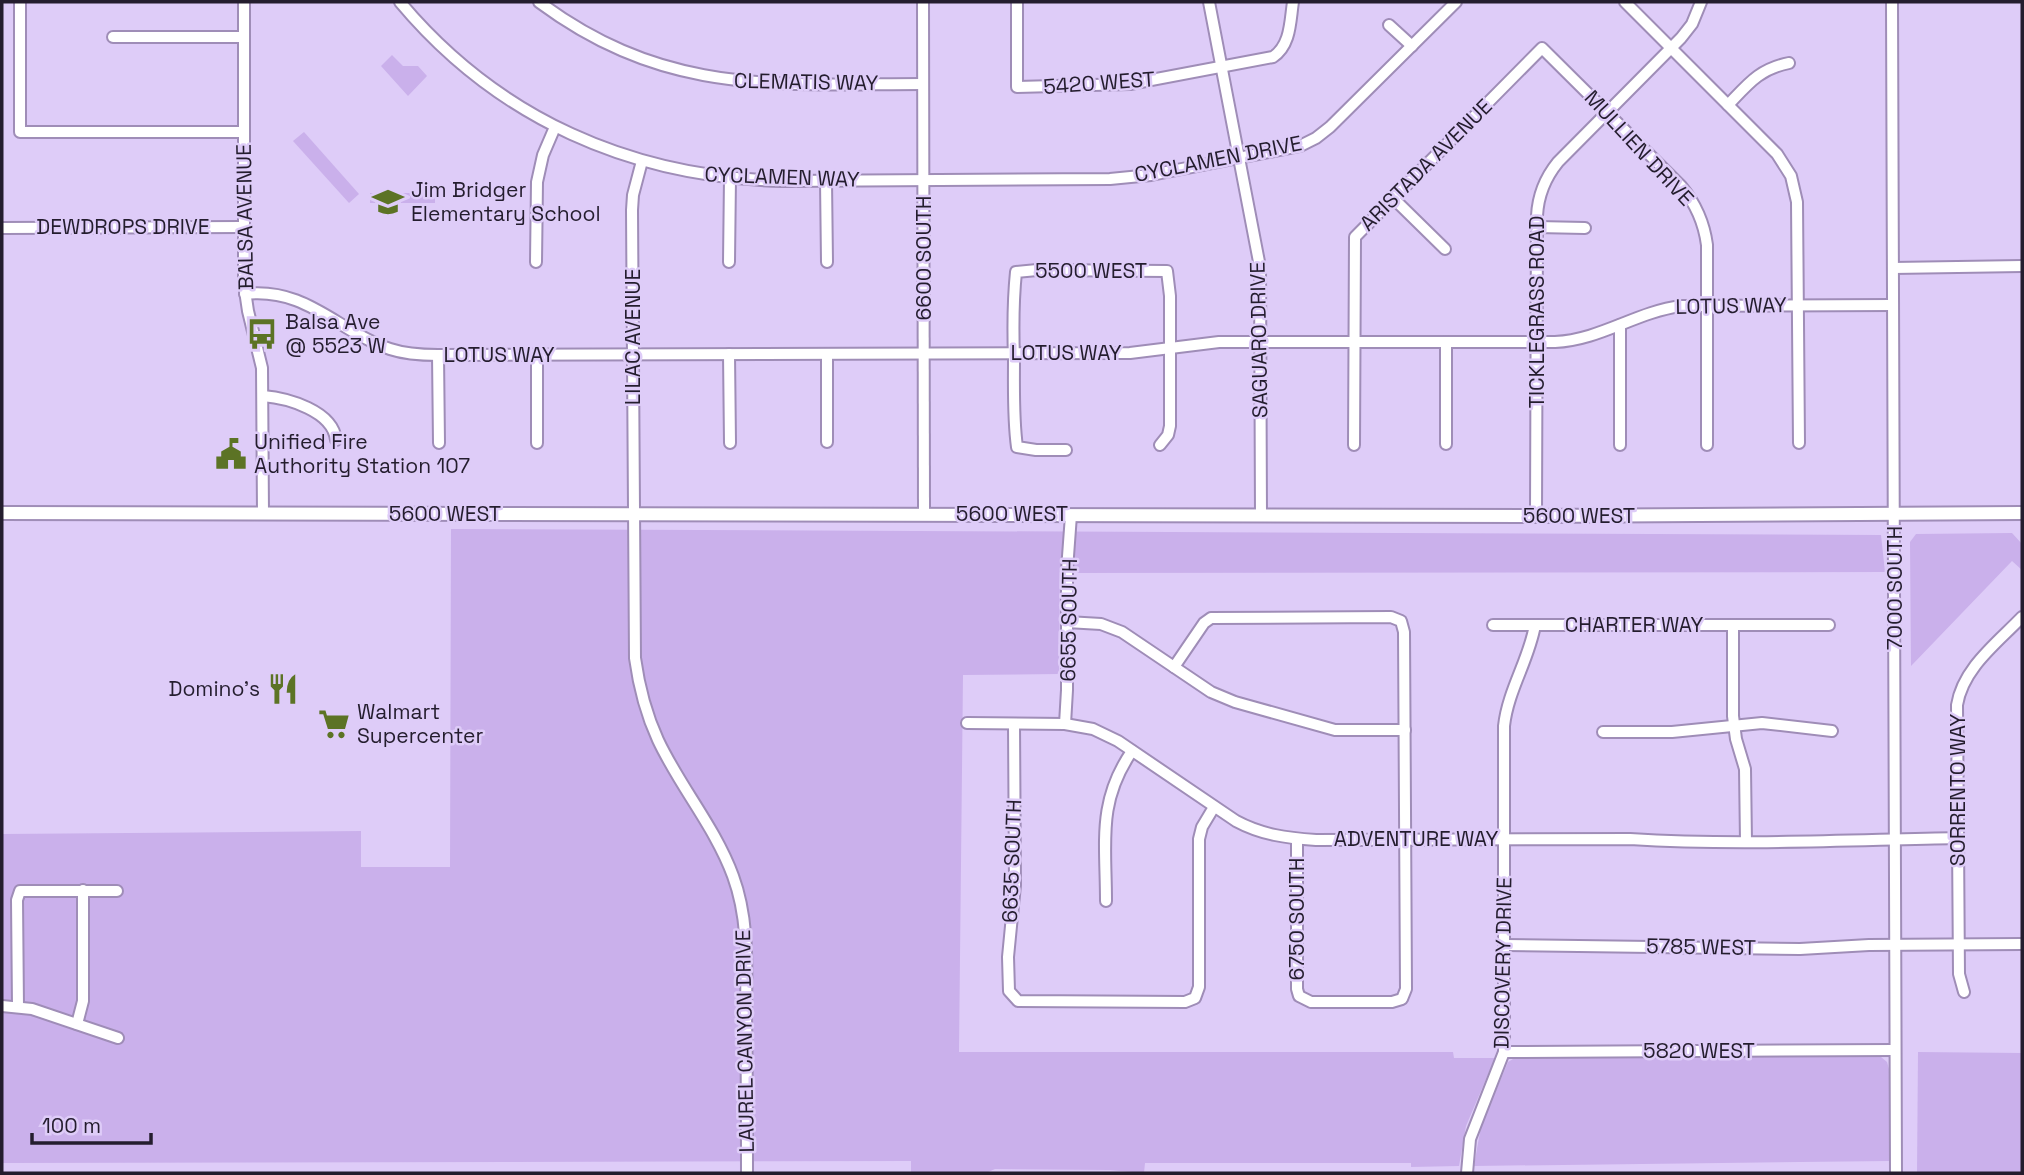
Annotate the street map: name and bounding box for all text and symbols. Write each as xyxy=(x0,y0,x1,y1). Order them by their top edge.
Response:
street label: 5420 WEST xyxy=(1042,65,1156,100)
street label: CLEMATIS WAY xyxy=(734,67,879,96)
street label: MULLIEN DRIVE xyxy=(1579,84,1700,211)
street label: ARISTADA AVENUE xyxy=(1354,93,1498,237)
street label: CYCLAMEN DRIVE xyxy=(1132,129,1304,188)
street label: BALSA AVENUE xyxy=(230,144,259,290)
street label: CYCLAMEN WAY xyxy=(704,160,860,193)
place label: Jim Bridger Elementary School xyxy=(411,176,601,227)
school or university icon: Jim Bridger Elementary School xyxy=(371,185,405,219)
street label: 6600 SOUTH xyxy=(910,195,937,321)
street label: DEWDROPS DRIVE xyxy=(36,213,210,240)
street label: TICKLEGRASS ROAD xyxy=(1523,216,1550,408)
street label: 5500 WEST xyxy=(1035,257,1147,284)
street label: SAGUARO DRIVE xyxy=(1244,262,1273,418)
street label: LILAC AVENUE xyxy=(619,269,646,405)
street label: LOTUS WAY xyxy=(1675,291,1787,320)
place label: Balsa Ave @ 5523 W xyxy=(285,308,386,359)
bus stop icon: Balsa Ave @ 5523 W xyxy=(245,317,279,351)
street label: LOTUS WAY xyxy=(1010,339,1122,366)
street label: LOTUS WAY xyxy=(443,341,555,368)
place label: Unified Fire Authority Station 107 xyxy=(254,428,470,479)
public building icon: Unified Fire Authority Station 107 xyxy=(214,437,248,471)
street label: 5600 WEST xyxy=(389,500,501,527)
street label: 5600 WEST xyxy=(956,500,1068,527)
street label: 5600 WEST xyxy=(1523,502,1635,529)
street label: 7000 SOUTH xyxy=(1881,526,1908,650)
street label: 6655 SOUTH xyxy=(1054,558,1083,682)
street label: CHARTER WAY xyxy=(1565,611,1703,638)
restaurant icon: Domino's xyxy=(266,672,300,706)
place label: Domino's xyxy=(168,675,260,702)
place label: Walmart Supercenter xyxy=(357,698,484,749)
supermarket icon: Walmart Supercenter xyxy=(317,707,351,741)
street label: SORRENTO WAY xyxy=(1944,714,1971,866)
street label: 6635 SOUTH xyxy=(996,799,1027,923)
street label: ADVENTURE WAY xyxy=(1334,825,1498,852)
street label: 6750 SOUTH xyxy=(1283,858,1310,980)
street label: DISCOVERY DRIVE xyxy=(1488,877,1517,1049)
street label: LAUREL CANYON DRIVE xyxy=(729,929,760,1153)
street label: 5785 WEST xyxy=(1646,932,1756,961)
street label: 5820 WEST xyxy=(1643,1037,1755,1064)
scale bar xyxy=(32,1102,150,1146)
text: 100 m xyxy=(42,1112,101,1139)

